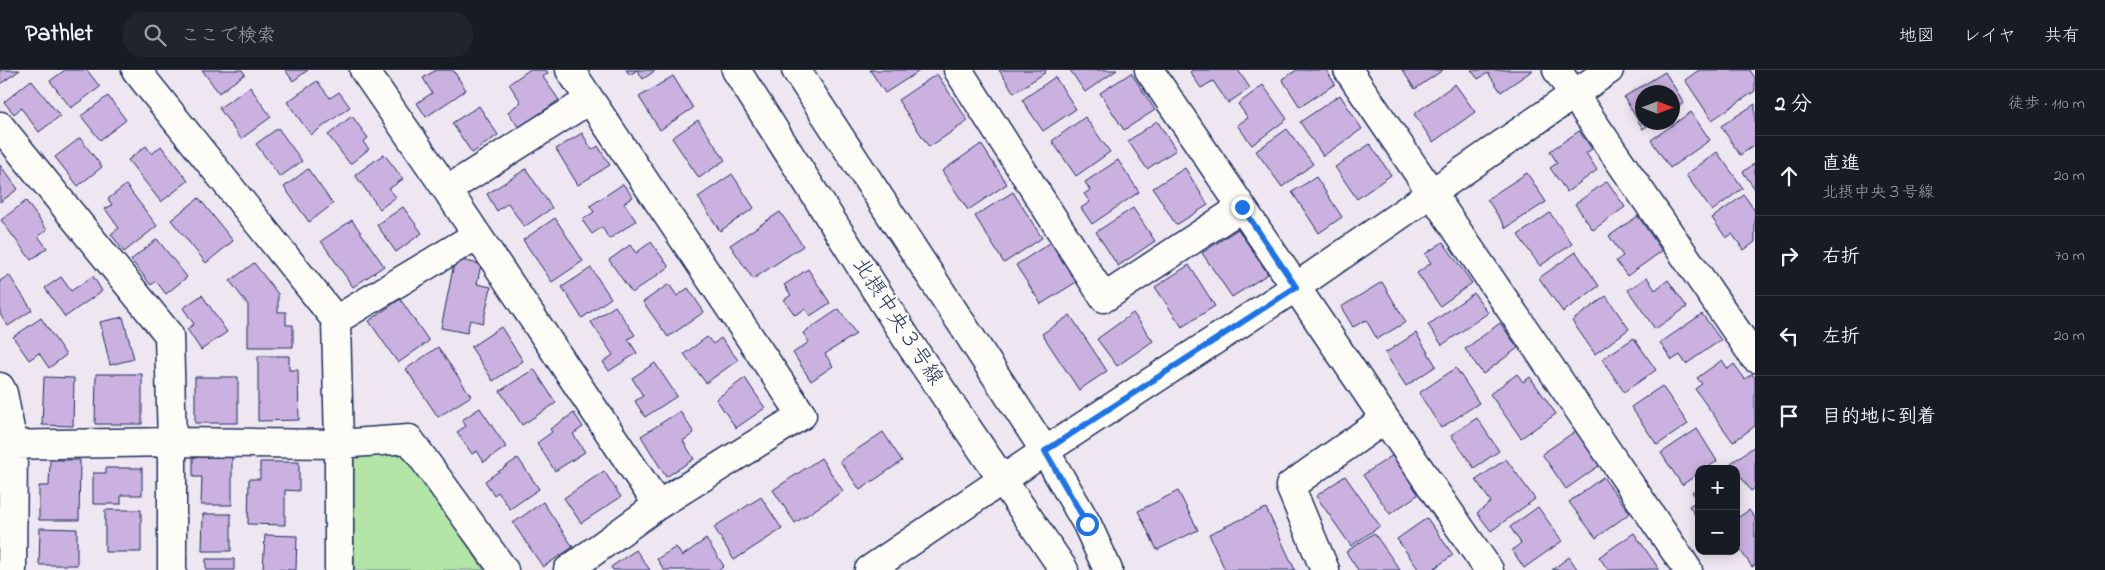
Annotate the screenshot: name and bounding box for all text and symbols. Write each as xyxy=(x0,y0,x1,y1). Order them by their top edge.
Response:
search box xyxy=(123,12,473,57)
text: Pathlet xyxy=(25,17,93,52)
icon: search xyxy=(141,21,169,49)
text: ここで検索 xyxy=(181,23,276,50)
text: 地図 xyxy=(1899,24,1935,50)
text: レイヤ xyxy=(1963,24,2016,50)
text: 共有 xyxy=(2044,24,2080,50)
north arrow xyxy=(1635,85,1680,130)
text: 2 分 xyxy=(1775,90,1812,120)
text: 徒歩 · 110 m xyxy=(2008,92,2085,116)
text: 直進 xyxy=(1822,151,1860,178)
icon: ahead xyxy=(1775,162,1803,190)
text: 20 m xyxy=(2054,164,2085,188)
text: 北摂中央３号線 xyxy=(1822,181,1934,205)
route end xyxy=(1231,196,1254,219)
icon: right xyxy=(1775,242,1803,270)
text: 右折 xyxy=(1822,244,1860,271)
text: 70 m xyxy=(2055,244,2085,268)
street label: 北摂中央３号線 xyxy=(844,252,950,392)
icon: left xyxy=(1775,322,1803,350)
text: 左折 xyxy=(1822,324,1860,351)
text: 20 m xyxy=(2054,324,2085,348)
icon: arrive xyxy=(1775,402,1803,430)
text: 目的地に到着 xyxy=(1822,404,1936,431)
map controls xyxy=(1695,465,1740,555)
button: + xyxy=(1695,465,1740,510)
button: − xyxy=(1695,510,1740,555)
route start xyxy=(1076,513,1099,536)

